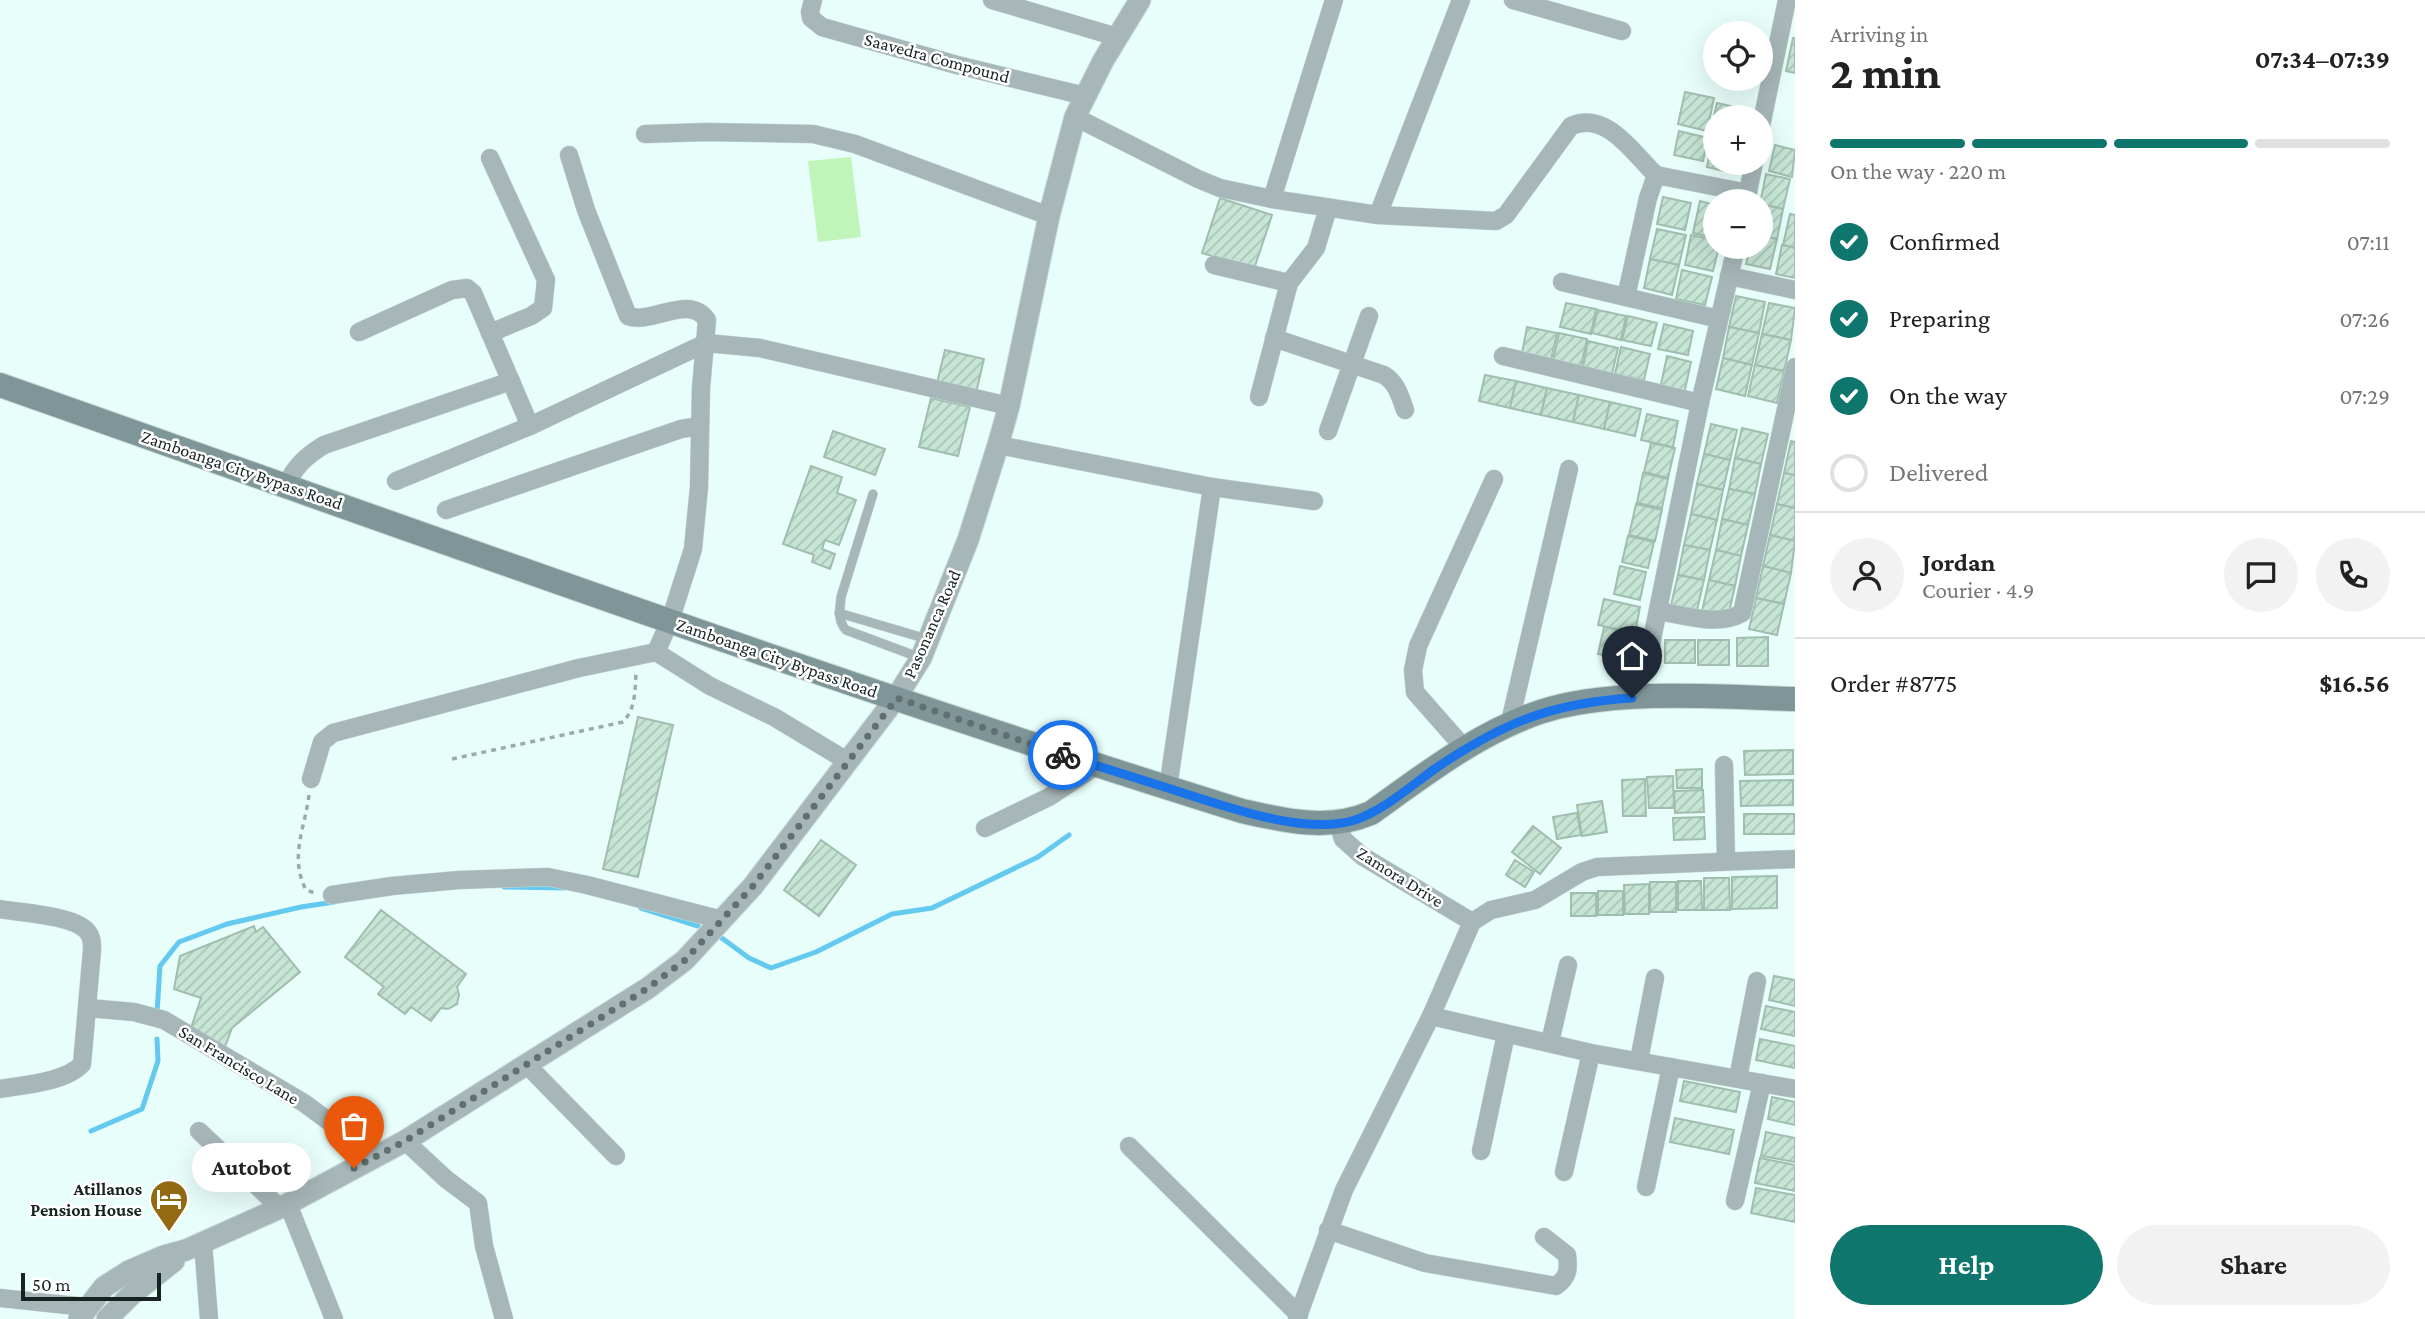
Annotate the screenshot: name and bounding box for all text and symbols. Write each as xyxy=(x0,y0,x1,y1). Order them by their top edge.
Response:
map controls xyxy=(1703,21,1773,259)
button: locate xyxy=(1703,21,1773,91)
text: Arriving in xyxy=(1830,21,1928,47)
street label: Saavedra Compound xyxy=(862,29,1012,87)
text: 07:34–07:39 xyxy=(2255,45,2390,74)
text: 2 min xyxy=(1830,47,1941,98)
button: + xyxy=(1703,105,1773,175)
text: On the way · 220 m xyxy=(1830,158,2006,184)
button: − xyxy=(1703,189,1773,259)
icon: check xyxy=(1830,223,1868,261)
text: Confirmed xyxy=(1889,227,2000,256)
text: 07:11 xyxy=(2347,229,2390,255)
icon: check xyxy=(1830,300,1868,338)
text: Preparing xyxy=(1889,304,1990,333)
text: 07:26 xyxy=(2339,306,2390,332)
icon: check xyxy=(1830,377,1868,415)
text: On the way xyxy=(1889,381,2007,410)
text: 07:29 xyxy=(2339,383,2390,409)
street label: Zamboanga City Bypass Road xyxy=(139,426,346,514)
text: Delivered xyxy=(1889,458,1988,487)
button: person xyxy=(1830,538,1904,612)
button: chat xyxy=(2224,538,2298,612)
button: phone xyxy=(2316,538,2390,612)
text: Jordan xyxy=(1922,548,1996,577)
street label: Pasonanca Road xyxy=(899,566,965,681)
text: Courier · 4.9 xyxy=(1922,577,2034,603)
street label: Zamboanga City Bypass Road xyxy=(674,614,881,702)
pin xyxy=(1602,626,1662,698)
icon: home xyxy=(1613,637,1651,675)
text: Order #8775 xyxy=(1830,669,1958,698)
text: $16.56 xyxy=(2319,669,2390,698)
courier xyxy=(1028,720,1098,790)
icon: bike xyxy=(1044,736,1082,774)
street label: Zamora Drive xyxy=(1353,843,1447,911)
street label: San Francisco Lane xyxy=(175,1021,303,1109)
pin xyxy=(324,1096,384,1168)
icon: bag xyxy=(335,1107,373,1145)
callout: Autobot xyxy=(193,1144,312,1192)
text: Autobot xyxy=(212,1154,291,1180)
hotel icon: Atillanos Pension House xyxy=(148,1178,190,1233)
place label: Atillanos Pension House xyxy=(30,1179,142,1220)
button: Help xyxy=(1830,1225,2103,1305)
button: Share xyxy=(2117,1225,2390,1305)
scale bar xyxy=(21,1270,161,1302)
text: 50 m xyxy=(32,1274,71,1295)

